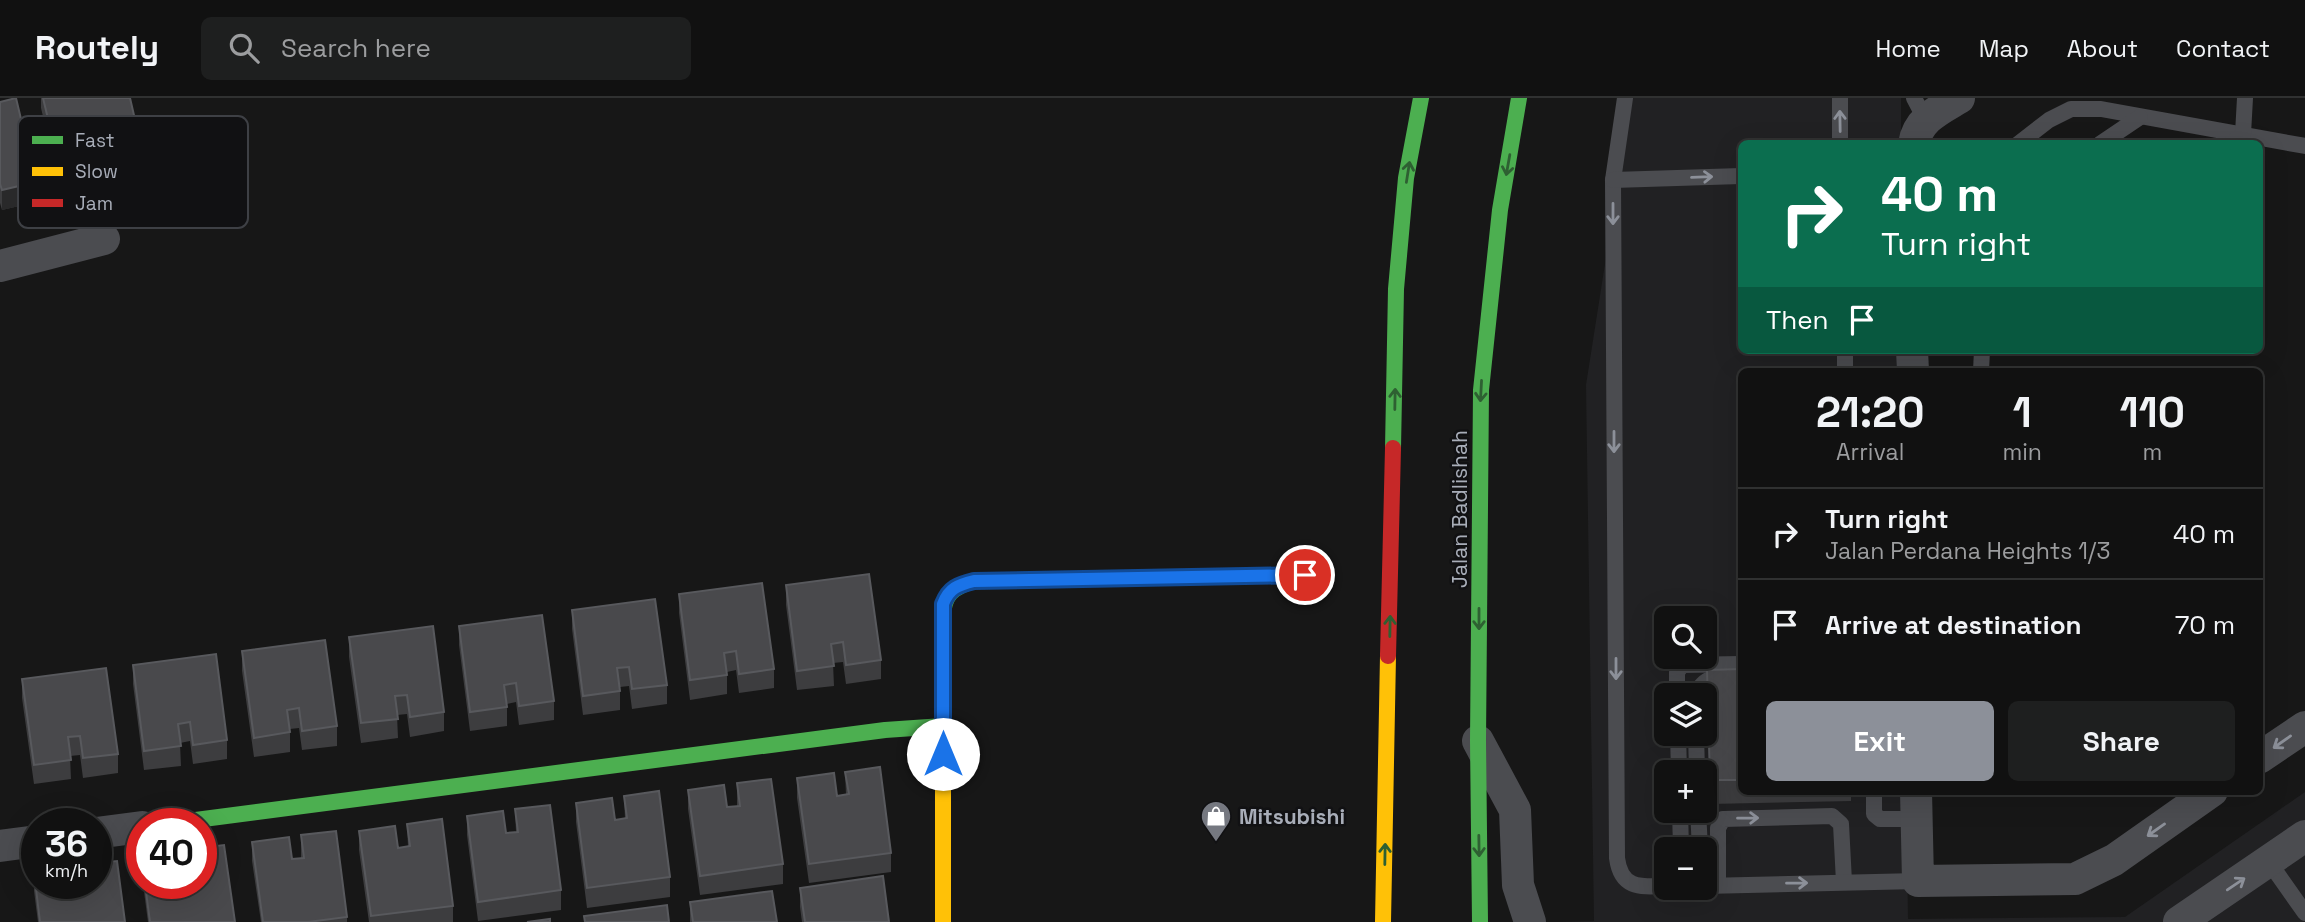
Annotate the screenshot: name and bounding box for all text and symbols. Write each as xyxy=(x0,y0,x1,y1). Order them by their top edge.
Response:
search box xyxy=(201,17,691,80)
text: Routely xyxy=(35,27,159,69)
icon: search xyxy=(225,29,263,67)
text: Search here xyxy=(281,31,431,65)
text: Home xyxy=(1875,33,1941,64)
text: Map xyxy=(1979,33,2029,64)
text: About xyxy=(2067,33,2138,64)
text: Contact xyxy=(2176,33,2270,64)
one-way arrow xyxy=(1833,110,1847,133)
legend xyxy=(18,116,248,228)
text: Fast xyxy=(75,128,115,153)
one-way arrow xyxy=(1501,153,1514,176)
text: Slow xyxy=(75,159,118,184)
one-way arrow xyxy=(1402,161,1415,184)
text: 40 m xyxy=(1881,163,1998,225)
icon: right xyxy=(1766,168,1857,259)
one-way arrow xyxy=(1690,171,1713,184)
text: Jam xyxy=(75,191,113,216)
one-way arrow xyxy=(1606,203,1620,226)
text: Turn right xyxy=(1881,224,2031,264)
icon: arrive xyxy=(1843,301,1881,339)
text: Then xyxy=(1766,303,1829,337)
one-way arrow xyxy=(1475,379,1488,402)
text: 21:20 xyxy=(1816,386,1925,439)
text: 1 xyxy=(2013,386,2032,439)
text: 110 xyxy=(2120,386,2185,439)
one-way arrow xyxy=(1388,388,1402,411)
street label: Jalan Badlishah xyxy=(1446,430,1473,588)
one-way arrow xyxy=(1607,430,1621,453)
text: Arrival xyxy=(1836,437,1904,467)
text: min xyxy=(2002,437,2042,467)
text: m xyxy=(2143,437,2162,467)
text: Turn right xyxy=(1825,502,1949,536)
icon: right xyxy=(1766,515,1804,553)
text: 40 m xyxy=(2173,517,2235,551)
text: Jalan Perdana Heights 1/3 xyxy=(1825,536,2110,566)
pin xyxy=(1275,545,1335,605)
icon: arrive xyxy=(1286,556,1324,594)
map controls xyxy=(1654,606,1717,900)
button: search xyxy=(1654,606,1717,669)
icon: arrive xyxy=(1766,606,1804,644)
one-way arrow xyxy=(1472,607,1486,630)
text: Arrive at destination xyxy=(1825,608,2082,642)
text: 70 m xyxy=(2175,608,2235,642)
one-way arrow xyxy=(1384,615,1397,638)
one-way arrow xyxy=(1609,658,1623,681)
button: layers xyxy=(1654,683,1717,746)
button: Exit xyxy=(1766,701,1994,781)
button: Share xyxy=(2008,701,2235,781)
position arrow xyxy=(906,717,980,791)
one-way arrow xyxy=(2273,735,2292,749)
button: + xyxy=(1654,760,1717,823)
shop icon: Mitsubishi xyxy=(1199,799,1233,843)
place label: Mitsubishi xyxy=(1239,803,1345,830)
speed limit sign: 40 xyxy=(126,808,217,899)
one-way arrow xyxy=(1736,812,1759,825)
text: 36 xyxy=(45,822,88,866)
one-way arrow xyxy=(2147,823,2166,837)
one-way arrow xyxy=(1473,834,1486,857)
button: − xyxy=(1654,837,1717,900)
one-way arrow xyxy=(1378,843,1391,866)
text: km/h xyxy=(45,859,88,882)
one-way arrow xyxy=(1785,877,1808,890)
one-way arrow xyxy=(2226,877,2245,891)

